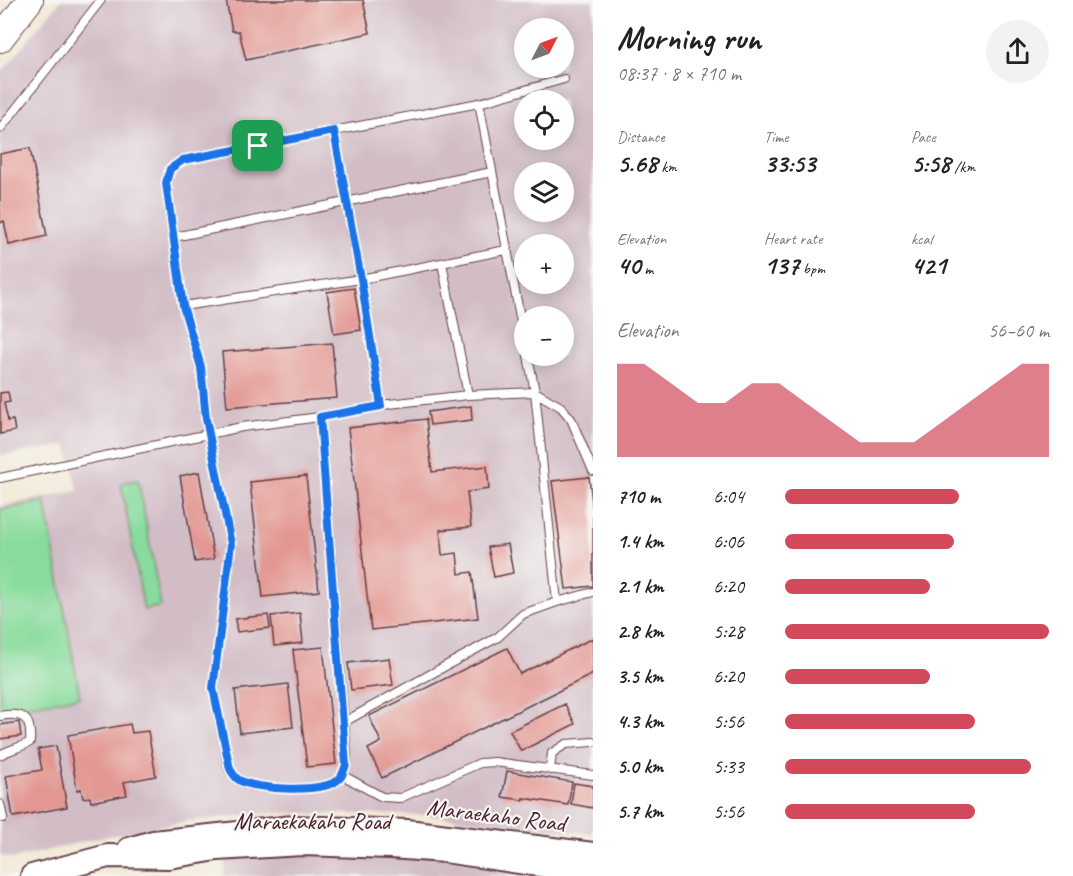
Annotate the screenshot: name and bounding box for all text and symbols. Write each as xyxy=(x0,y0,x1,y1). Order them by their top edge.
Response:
text: Morning run xyxy=(617,17,761,59)
north arrow xyxy=(514,18,574,78)
map controls xyxy=(514,18,574,366)
button: share xyxy=(986,20,1049,83)
text: 08:37 · 8 × 710 m xyxy=(617,61,741,86)
button: locate xyxy=(514,90,574,150)
pin xyxy=(232,120,283,171)
text: Distance xyxy=(617,127,665,147)
text: Time xyxy=(764,127,788,147)
text: Pace xyxy=(911,127,936,147)
icon: arrive xyxy=(241,129,274,162)
text: 5.68 xyxy=(617,147,657,180)
text: 33:53 xyxy=(764,147,816,180)
text: 5:58 xyxy=(911,147,950,180)
text: km xyxy=(657,157,677,177)
text: /km xyxy=(950,157,975,177)
button: layers xyxy=(514,162,574,222)
text: Elevation xyxy=(617,229,666,249)
text: Heart rate xyxy=(764,229,822,249)
text: kcal xyxy=(911,229,932,249)
button: + xyxy=(514,234,574,294)
text: 40 xyxy=(617,249,640,282)
text: 137 xyxy=(764,249,799,282)
text: 421 xyxy=(911,249,946,282)
text: m xyxy=(640,259,653,279)
text: bpm xyxy=(799,259,825,279)
button: − xyxy=(514,306,574,366)
text: Elevation xyxy=(617,318,679,343)
text: 56–60 m xyxy=(988,318,1049,343)
text: 710 m xyxy=(617,484,660,509)
text: 6:04 xyxy=(713,484,744,509)
text: 1.4 km xyxy=(617,529,664,554)
text: 6:06 xyxy=(713,529,744,554)
text: 2.1 km xyxy=(617,574,664,599)
text: 6:20 xyxy=(713,574,744,599)
text: 2.8 km xyxy=(617,619,664,644)
text: 5:28 xyxy=(713,619,744,644)
text: 3.5 km xyxy=(617,664,663,689)
text: 6:20 xyxy=(713,664,744,689)
text: 4.3 km xyxy=(617,709,664,734)
text: 5:56 xyxy=(713,709,744,734)
text: 5.0 km xyxy=(617,754,663,779)
text: 5:33 xyxy=(713,754,744,779)
street label: Maraekaho Road xyxy=(425,792,570,839)
text: 5.7 km xyxy=(617,799,663,824)
text: 5:56 xyxy=(713,799,744,824)
street label: Maraekakaho Road xyxy=(233,806,394,836)

